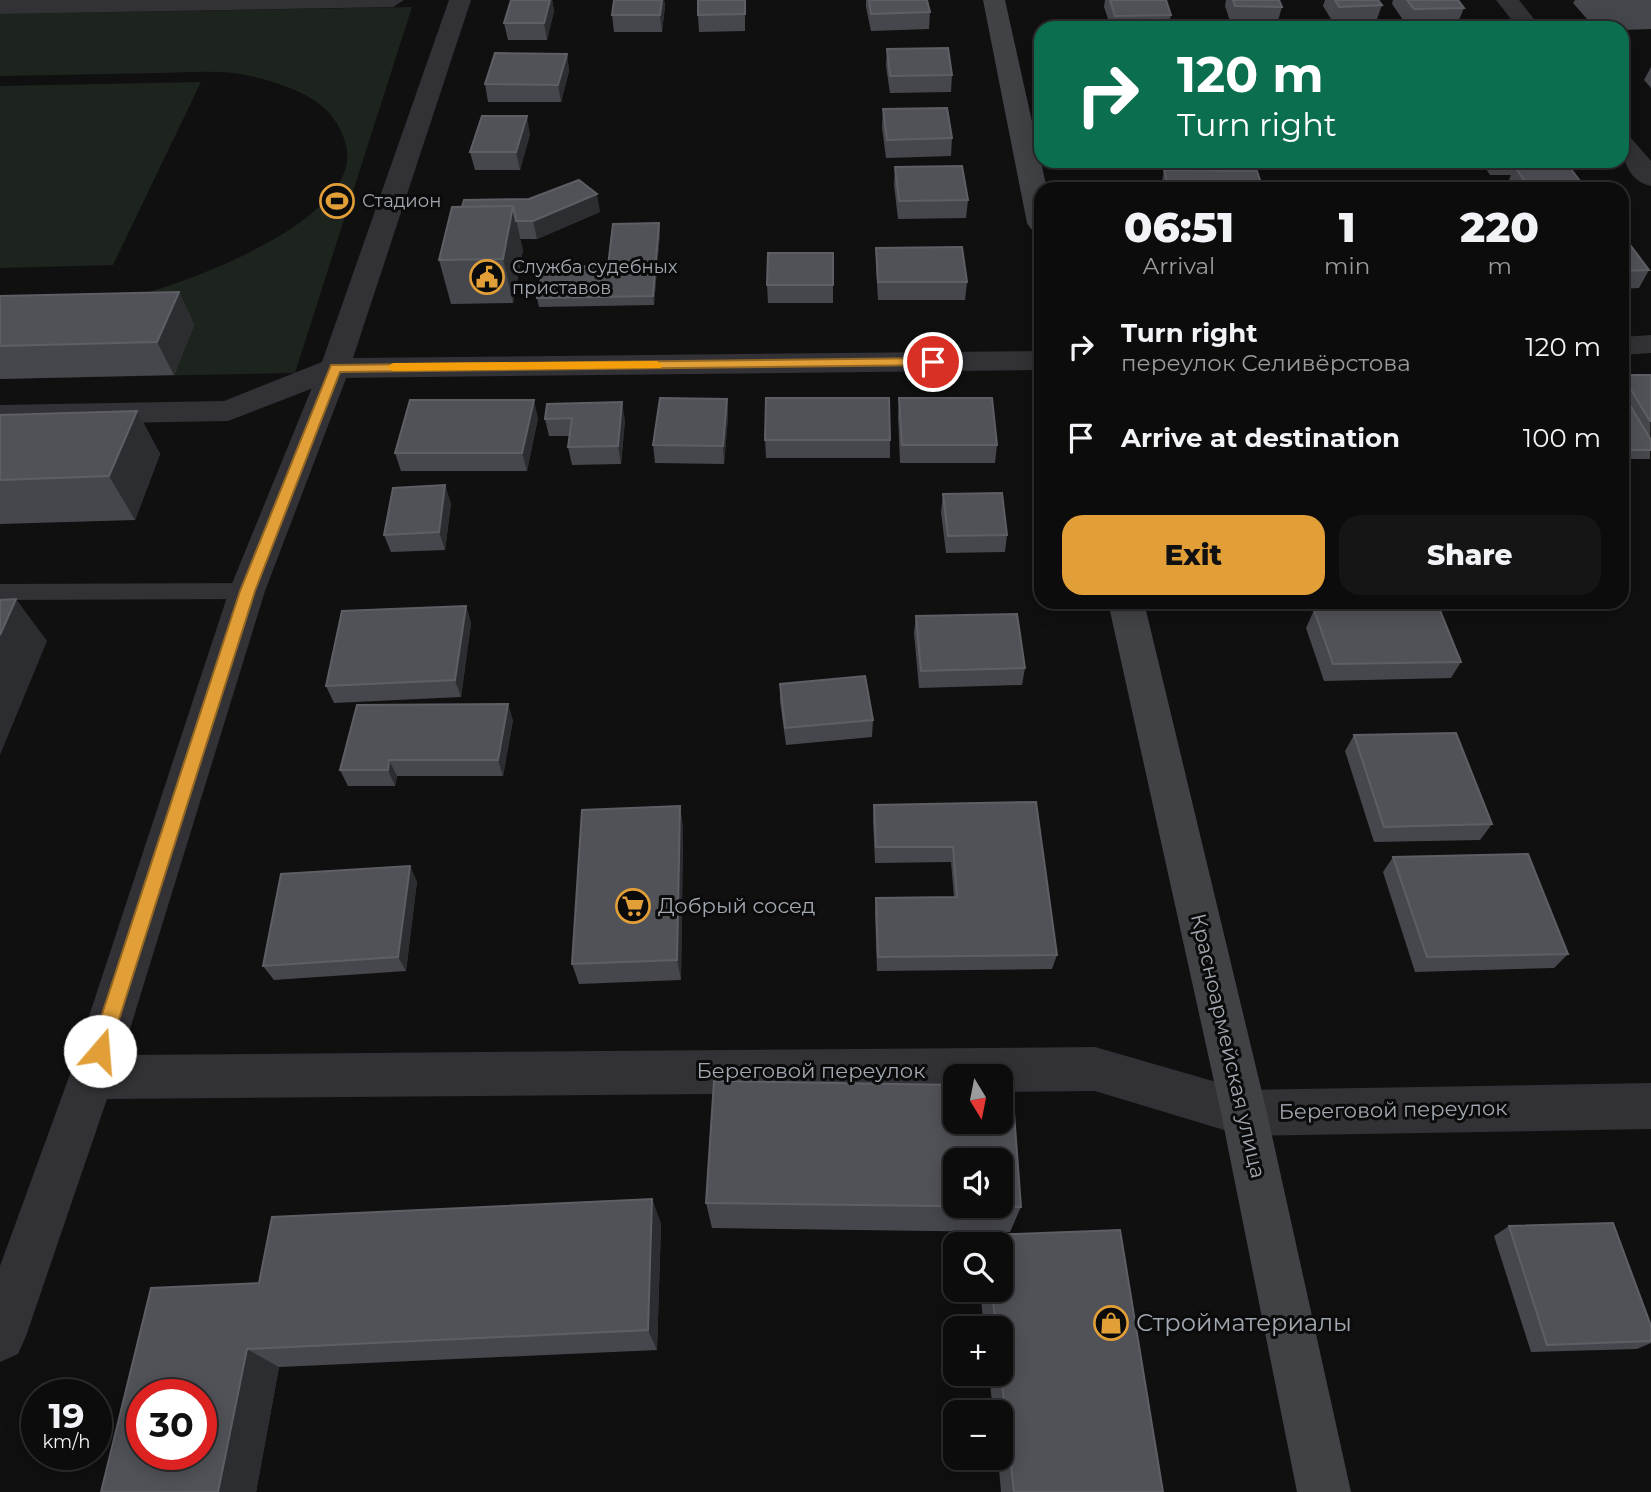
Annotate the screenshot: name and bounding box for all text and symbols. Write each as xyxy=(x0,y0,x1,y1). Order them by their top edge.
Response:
text: 120 m xyxy=(1177,45,1324,104)
icon: right xyxy=(1062,49,1153,140)
text: Turn right xyxy=(1177,105,1337,144)
sports icon: Стадион xyxy=(318,182,356,220)
place label: Стадион xyxy=(362,190,441,212)
text: 06:51 xyxy=(1124,201,1234,253)
text: 1 xyxy=(1339,201,1356,253)
text: 220 xyxy=(1460,201,1539,253)
text: Arrival xyxy=(1143,252,1215,280)
text: min xyxy=(1324,252,1370,280)
text: m xyxy=(1487,252,1512,280)
place label: Служба судебных приставов xyxy=(512,256,678,299)
public building icon: Служба судебных приставов xyxy=(468,258,506,296)
text: Turn right xyxy=(1121,317,1257,349)
icon: right xyxy=(1062,328,1100,366)
text: 120 m xyxy=(1525,331,1601,363)
pin xyxy=(903,332,963,392)
icon: arrive xyxy=(914,343,952,381)
text: переулок Селивёрстова xyxy=(1121,349,1411,377)
icon: arrive xyxy=(1062,419,1100,457)
text: Arrive at destination xyxy=(1121,422,1400,454)
text: 100 m xyxy=(1523,422,1601,454)
button: Exit xyxy=(1062,515,1325,595)
button: Share xyxy=(1339,515,1601,595)
supermarket icon: Добрый сосед xyxy=(614,887,652,925)
place label: Добрый сосед xyxy=(658,893,815,918)
street label: Красноармейская улица xyxy=(1186,911,1271,1181)
position arrow xyxy=(63,1014,137,1088)
street label: Береговой переулок xyxy=(697,1058,925,1083)
north arrow xyxy=(943,1064,1013,1134)
map controls xyxy=(943,1064,1013,1470)
street label: Береговой переулок xyxy=(1278,1095,1508,1124)
button: sound xyxy=(943,1148,1013,1218)
button: search xyxy=(943,1232,1013,1302)
shop icon: Стройматериалы xyxy=(1092,1304,1130,1342)
place label: Стройматериалы xyxy=(1136,1308,1352,1337)
button: + xyxy=(943,1316,1013,1386)
speed limit sign: 30 xyxy=(126,1379,217,1470)
text: 19 xyxy=(48,1394,85,1437)
button: − xyxy=(943,1400,1013,1470)
text: km/h xyxy=(42,1431,91,1453)

